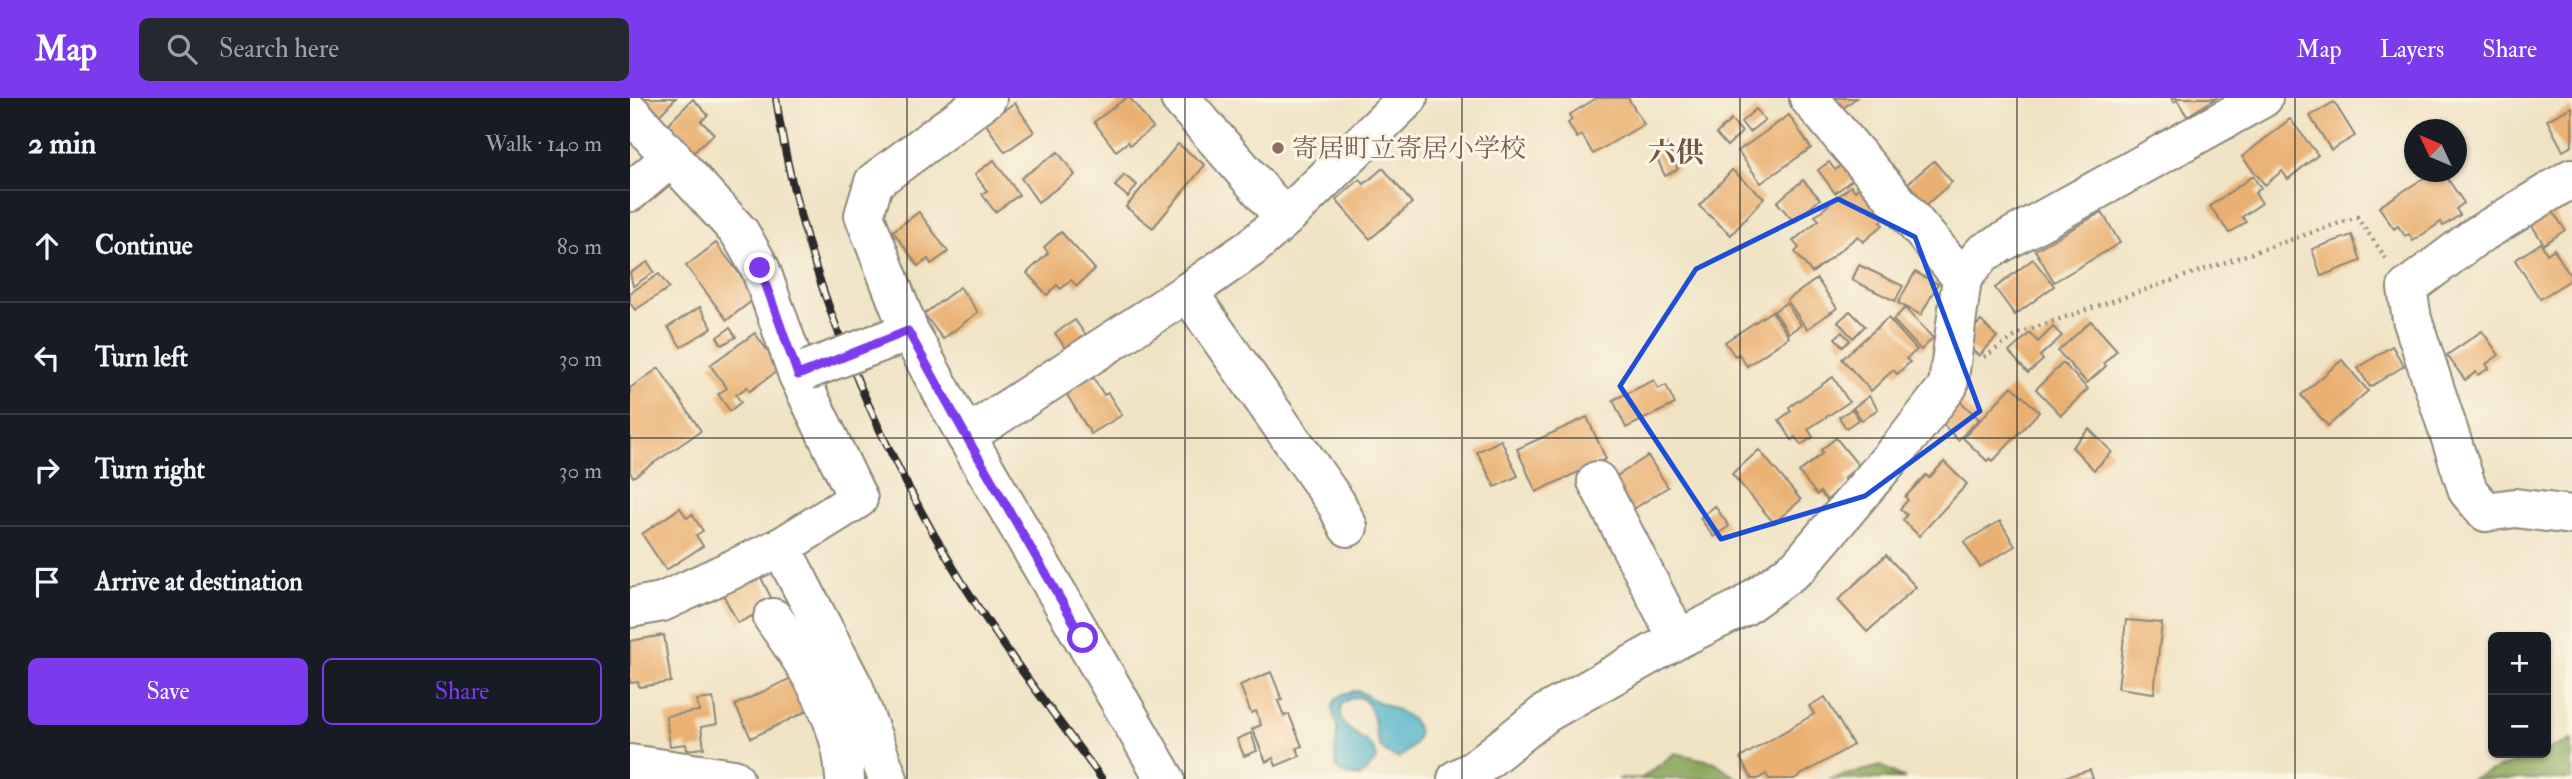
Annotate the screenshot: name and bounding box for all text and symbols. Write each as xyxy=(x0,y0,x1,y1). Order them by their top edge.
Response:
search box xyxy=(139,18,629,81)
text: Map xyxy=(35,29,97,70)
icon: search xyxy=(163,30,201,68)
text: Search here xyxy=(219,33,339,65)
text: Map xyxy=(2297,34,2342,65)
text: Layers xyxy=(2380,34,2444,65)
text: Share xyxy=(2482,34,2537,65)
north arrow xyxy=(2404,119,2467,182)
text: 2 min xyxy=(28,125,96,162)
text: Walk · 140 m xyxy=(485,129,602,158)
place label: 寄居町立寄居小学校 xyxy=(1292,133,1526,165)
district label: 六供 xyxy=(1648,136,1704,171)
marker: 寄居町立寄居小学校 xyxy=(1270,140,1286,156)
icon: ahead xyxy=(28,227,66,265)
text: Continue xyxy=(95,230,193,262)
text: 80 m xyxy=(557,232,602,261)
route end xyxy=(744,252,775,283)
icon: left xyxy=(28,339,66,377)
text: Turn left xyxy=(95,342,188,374)
text: 30 m xyxy=(559,344,602,373)
icon: right xyxy=(28,451,66,489)
text: Turn right xyxy=(95,454,205,486)
text: 30 m xyxy=(559,456,602,485)
icon: arrive xyxy=(28,563,66,601)
text: Arrive at destination xyxy=(95,566,303,598)
route start xyxy=(1067,622,1098,653)
map controls xyxy=(2488,632,2551,758)
button: + xyxy=(2488,632,2551,695)
button: Save xyxy=(28,658,308,725)
button: Share xyxy=(322,658,602,725)
button: − xyxy=(2488,695,2551,758)

